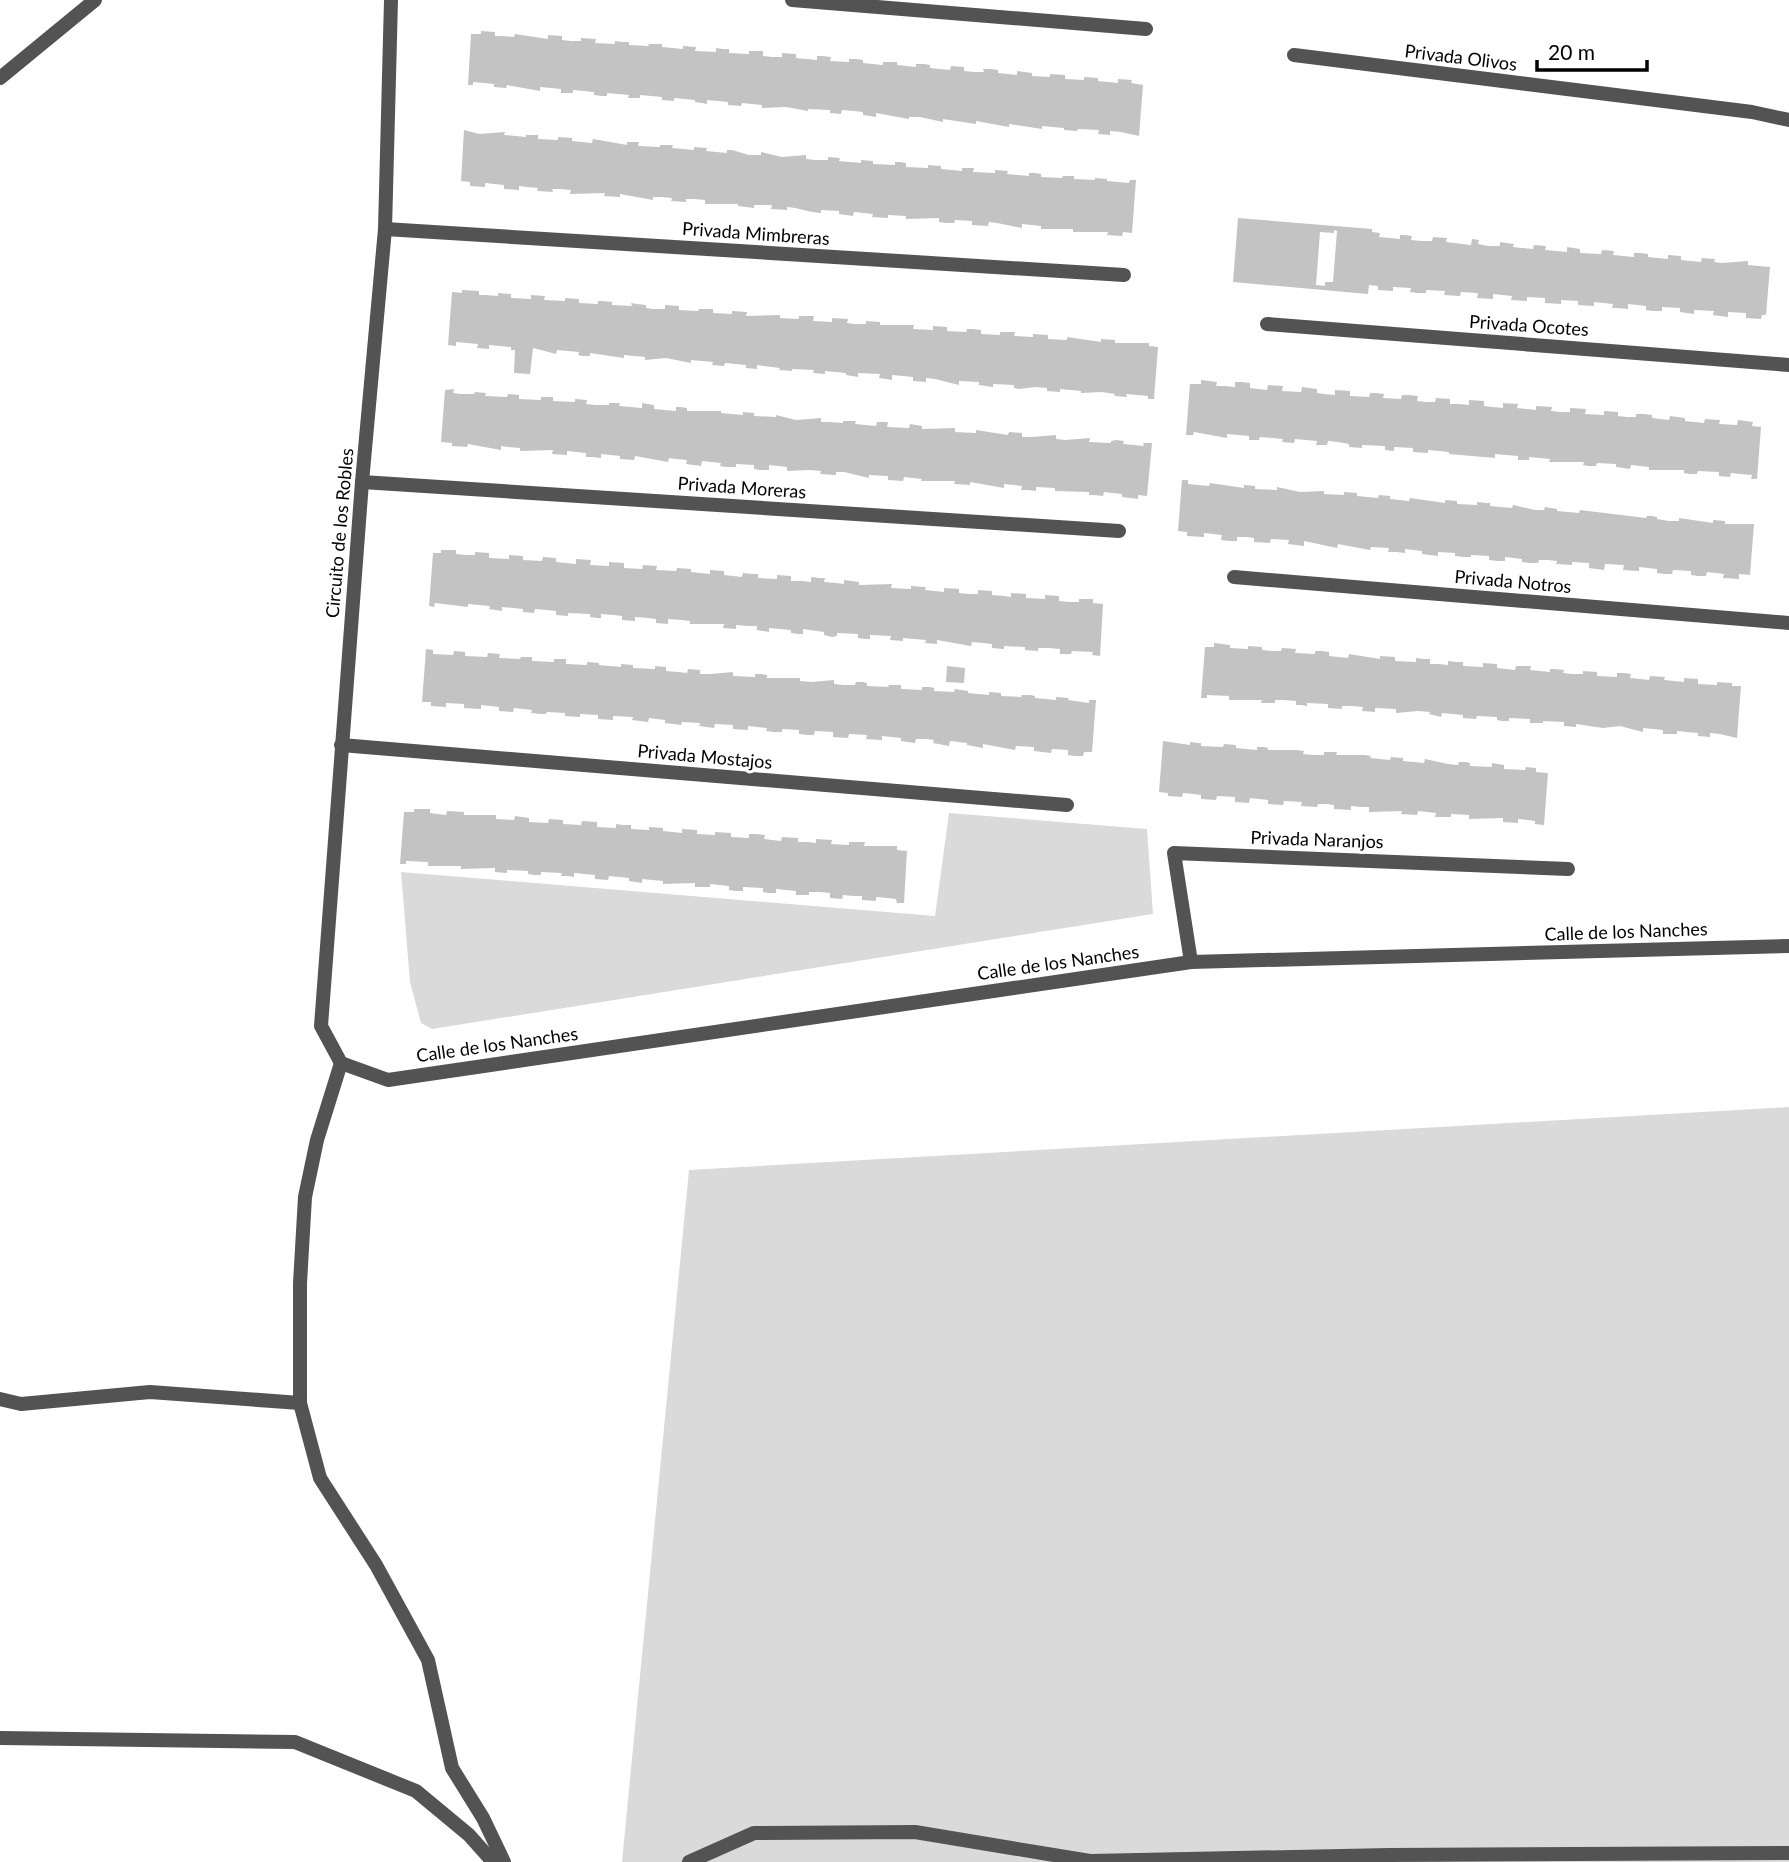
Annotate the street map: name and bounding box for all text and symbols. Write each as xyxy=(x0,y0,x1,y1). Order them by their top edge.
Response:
scale bar xyxy=(1537,28,1647,72)
street label: Privada Olivos xyxy=(1404,39,1519,75)
text: 20 m xyxy=(1548,39,1595,64)
street label: Privada Mimbreras xyxy=(682,217,831,249)
street label: Privada Ocotes xyxy=(1469,310,1590,340)
street label: Circuito de los Robles xyxy=(321,447,357,619)
street label: Privada Moreras xyxy=(677,472,807,502)
street label: Privada Notros xyxy=(1454,565,1573,597)
street label: Privada Mostajos xyxy=(637,739,774,773)
street label: Privada Naranjos xyxy=(1250,826,1384,852)
street label: Calle de los Nanches xyxy=(1544,917,1708,945)
street label: Calle de los Nanches xyxy=(976,940,1140,984)
street label: Calle de los Nanches xyxy=(415,1022,579,1066)

